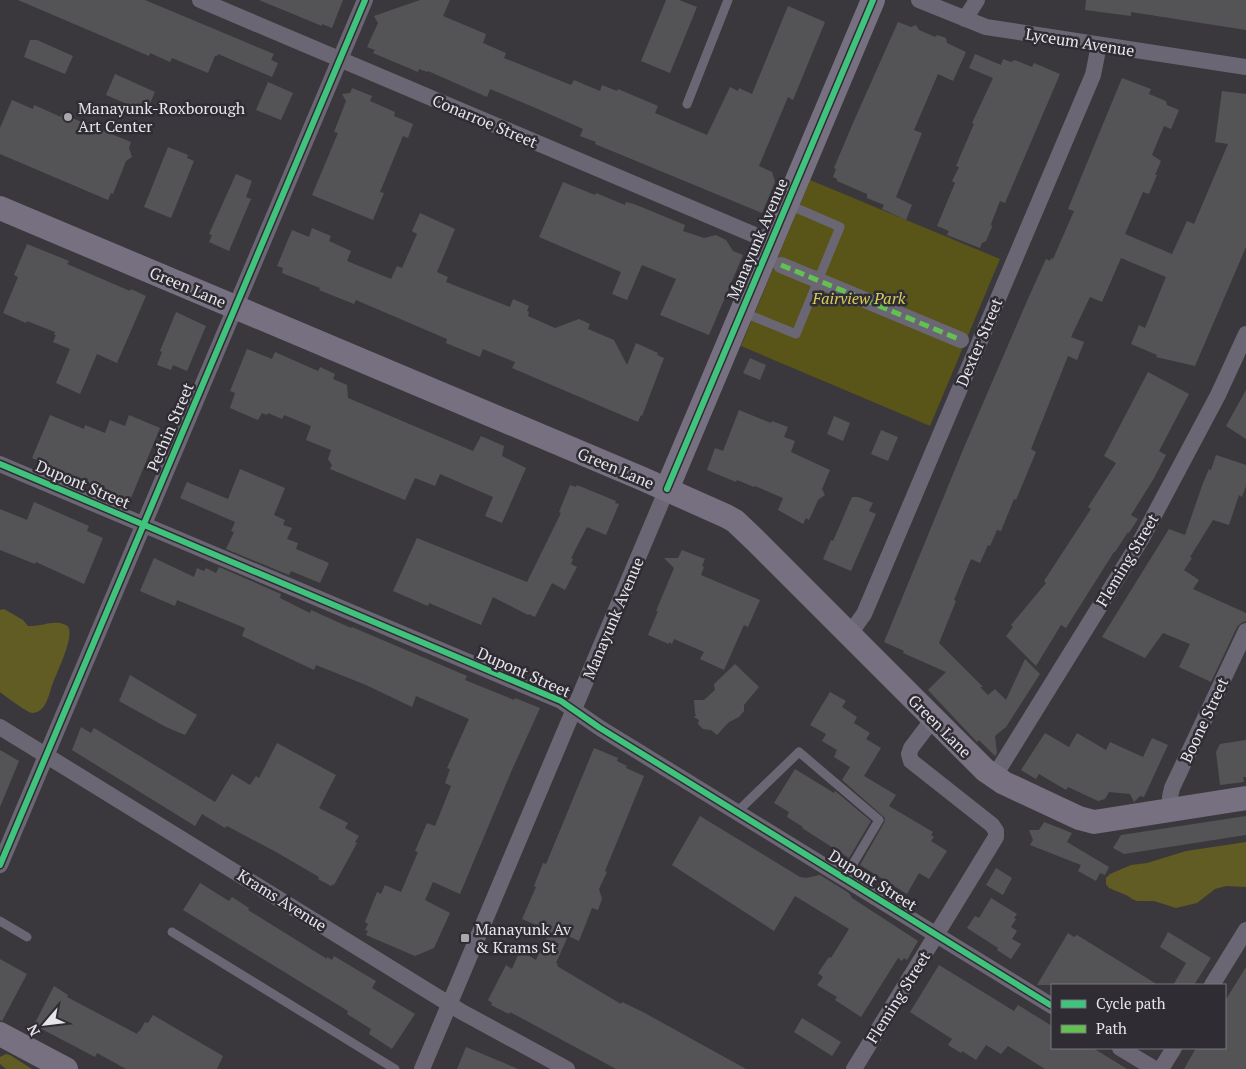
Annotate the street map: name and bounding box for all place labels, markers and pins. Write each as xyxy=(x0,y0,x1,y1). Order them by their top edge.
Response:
place label: Manayunk-Roxborough Art Center xyxy=(78,97,246,137)
marker: Manayunk-Roxborough Art Center xyxy=(62,111,74,123)
place label: Manayunk Av & Krams St xyxy=(475,918,572,958)
marker: Manayunk Av & Krams St xyxy=(459,932,471,944)

